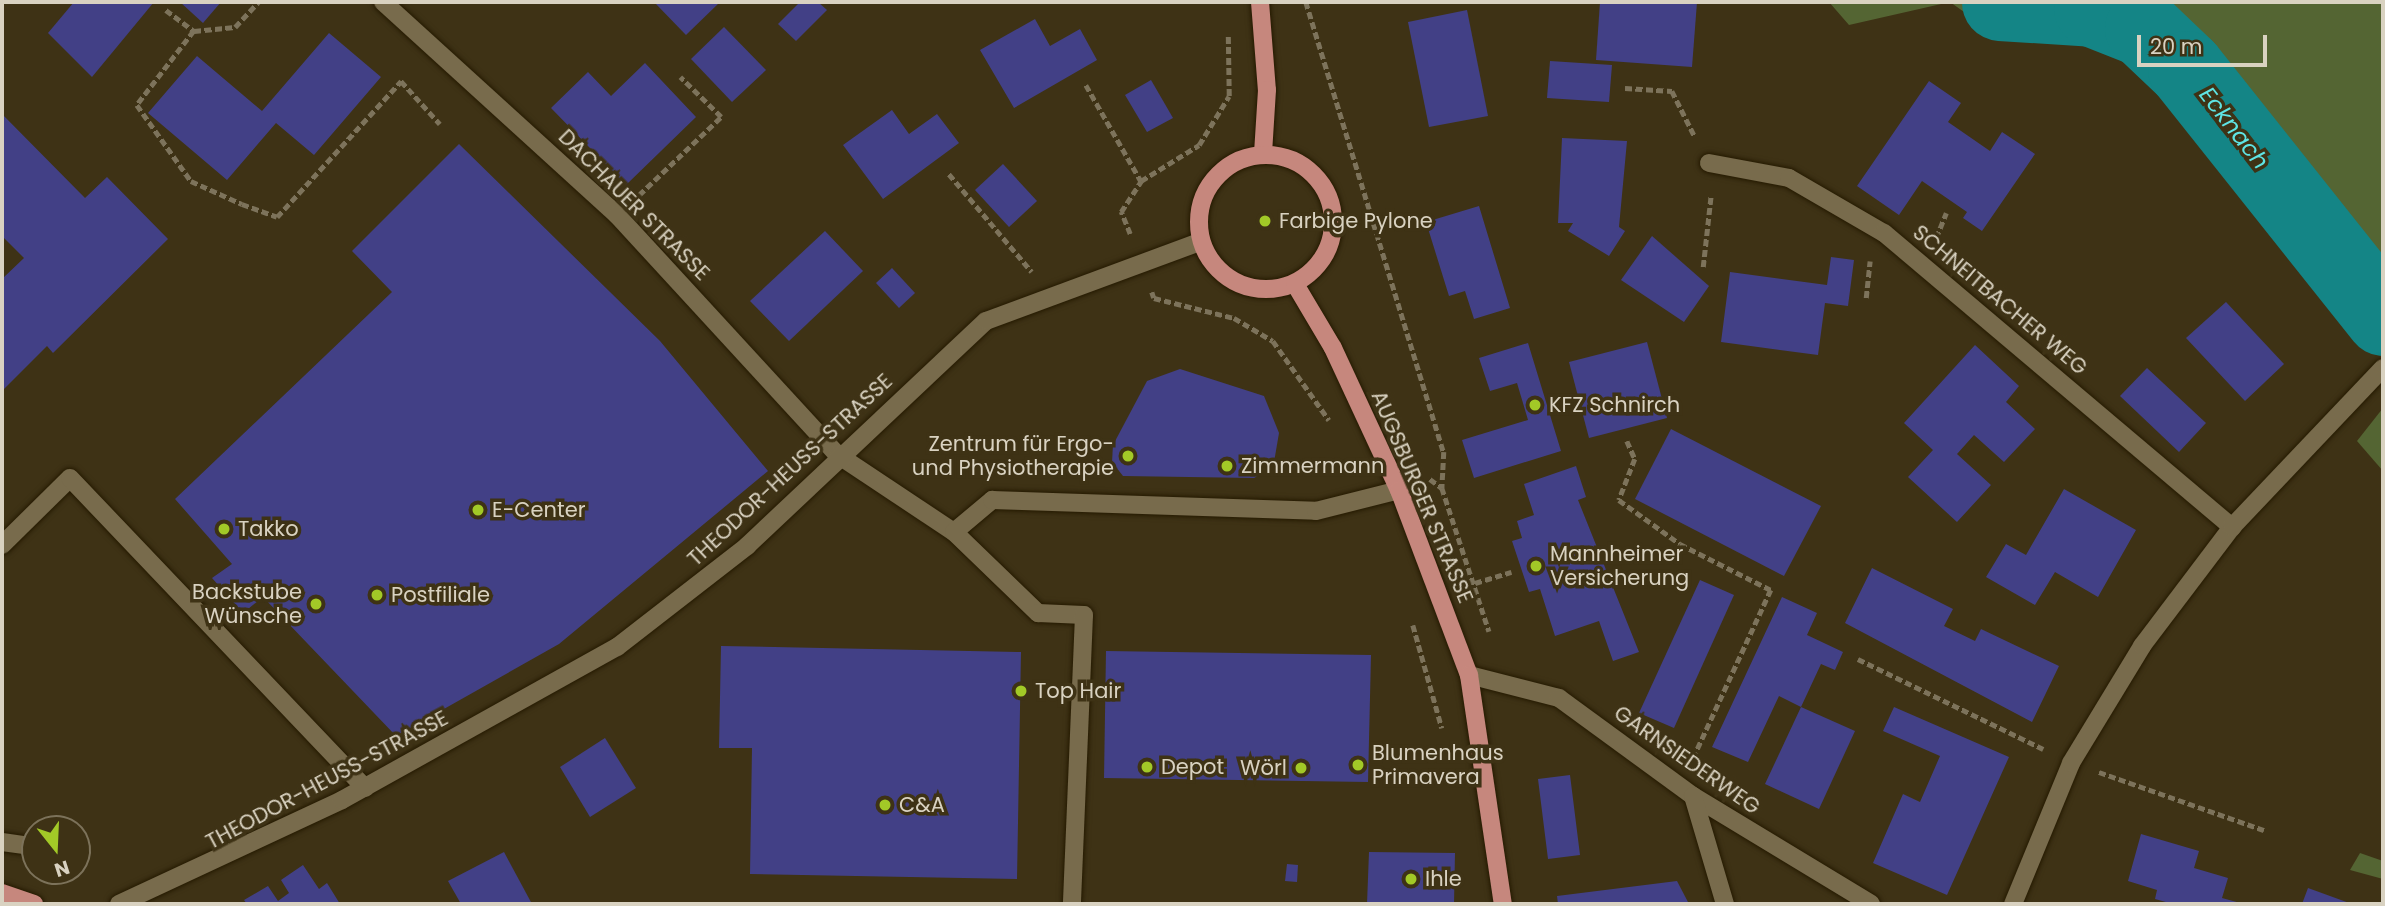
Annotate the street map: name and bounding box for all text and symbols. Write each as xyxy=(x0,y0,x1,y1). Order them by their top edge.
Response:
scale bar xyxy=(2140,21,2270,65)
text: 20 m xyxy=(2150,32,2203,61)
water label: Ecknach xyxy=(2193,81,2275,175)
street label: DACHAUER STRASSE xyxy=(553,124,715,286)
place label: Farbige Pylone xyxy=(1279,208,1433,234)
marker: Farbige Pylone xyxy=(1257,213,1273,229)
street label: SCHNEITBACHER WEG xyxy=(1908,220,2092,380)
street label: THEODOR-HEUSS-STRASSE xyxy=(682,369,898,571)
street label: AUGSBURGER STRASSE xyxy=(1366,387,1478,607)
place label: KFZ Schnirch xyxy=(1549,392,1680,418)
marker: KFZ Schnirch xyxy=(1527,397,1543,413)
place label: Zentrum für Ergo- und Physiotherapie xyxy=(912,431,1114,481)
marker: Zentrum für Ergo- und Physiotherapie xyxy=(1120,448,1136,464)
place label: Zimmermann xyxy=(1241,453,1384,479)
marker: Zimmermann xyxy=(1219,458,1235,474)
place label: E-Center xyxy=(492,497,586,523)
marker: E-Center xyxy=(470,502,486,518)
place label: Takko xyxy=(238,516,299,542)
marker: Takko xyxy=(216,521,232,537)
place label: Mannheimer Versicherung xyxy=(1550,541,1689,591)
marker: Mannheimer Versicherung xyxy=(1528,558,1544,574)
place label: Backstube Wünsche xyxy=(192,579,302,629)
place label: Postfiliale xyxy=(391,582,490,608)
marker: Postfiliale xyxy=(369,587,385,603)
marker: Backstube Wünsche xyxy=(308,596,324,612)
place label: Top Hair xyxy=(1035,678,1121,704)
marker: Top Hair xyxy=(1013,683,1029,699)
street label: GARNSIEDERWEG xyxy=(1609,700,1765,820)
street label: THEODOR-HEUSS-STRASSE xyxy=(202,705,452,855)
place label: Blumenhaus Primavera xyxy=(1372,740,1504,790)
place label: Depot xyxy=(1161,754,1224,780)
place label: Wörl xyxy=(1240,755,1287,781)
marker: Blumenhaus Primavera xyxy=(1350,757,1366,773)
marker: Depot xyxy=(1139,759,1155,775)
marker: Wörl xyxy=(1293,760,1309,776)
place label: C&A xyxy=(899,792,945,818)
marker: C&A xyxy=(877,797,893,813)
north arrow xyxy=(21,815,91,885)
text: N xyxy=(51,853,73,884)
place label: Ihle xyxy=(1425,866,1462,892)
marker: Ihle xyxy=(1403,871,1419,887)

